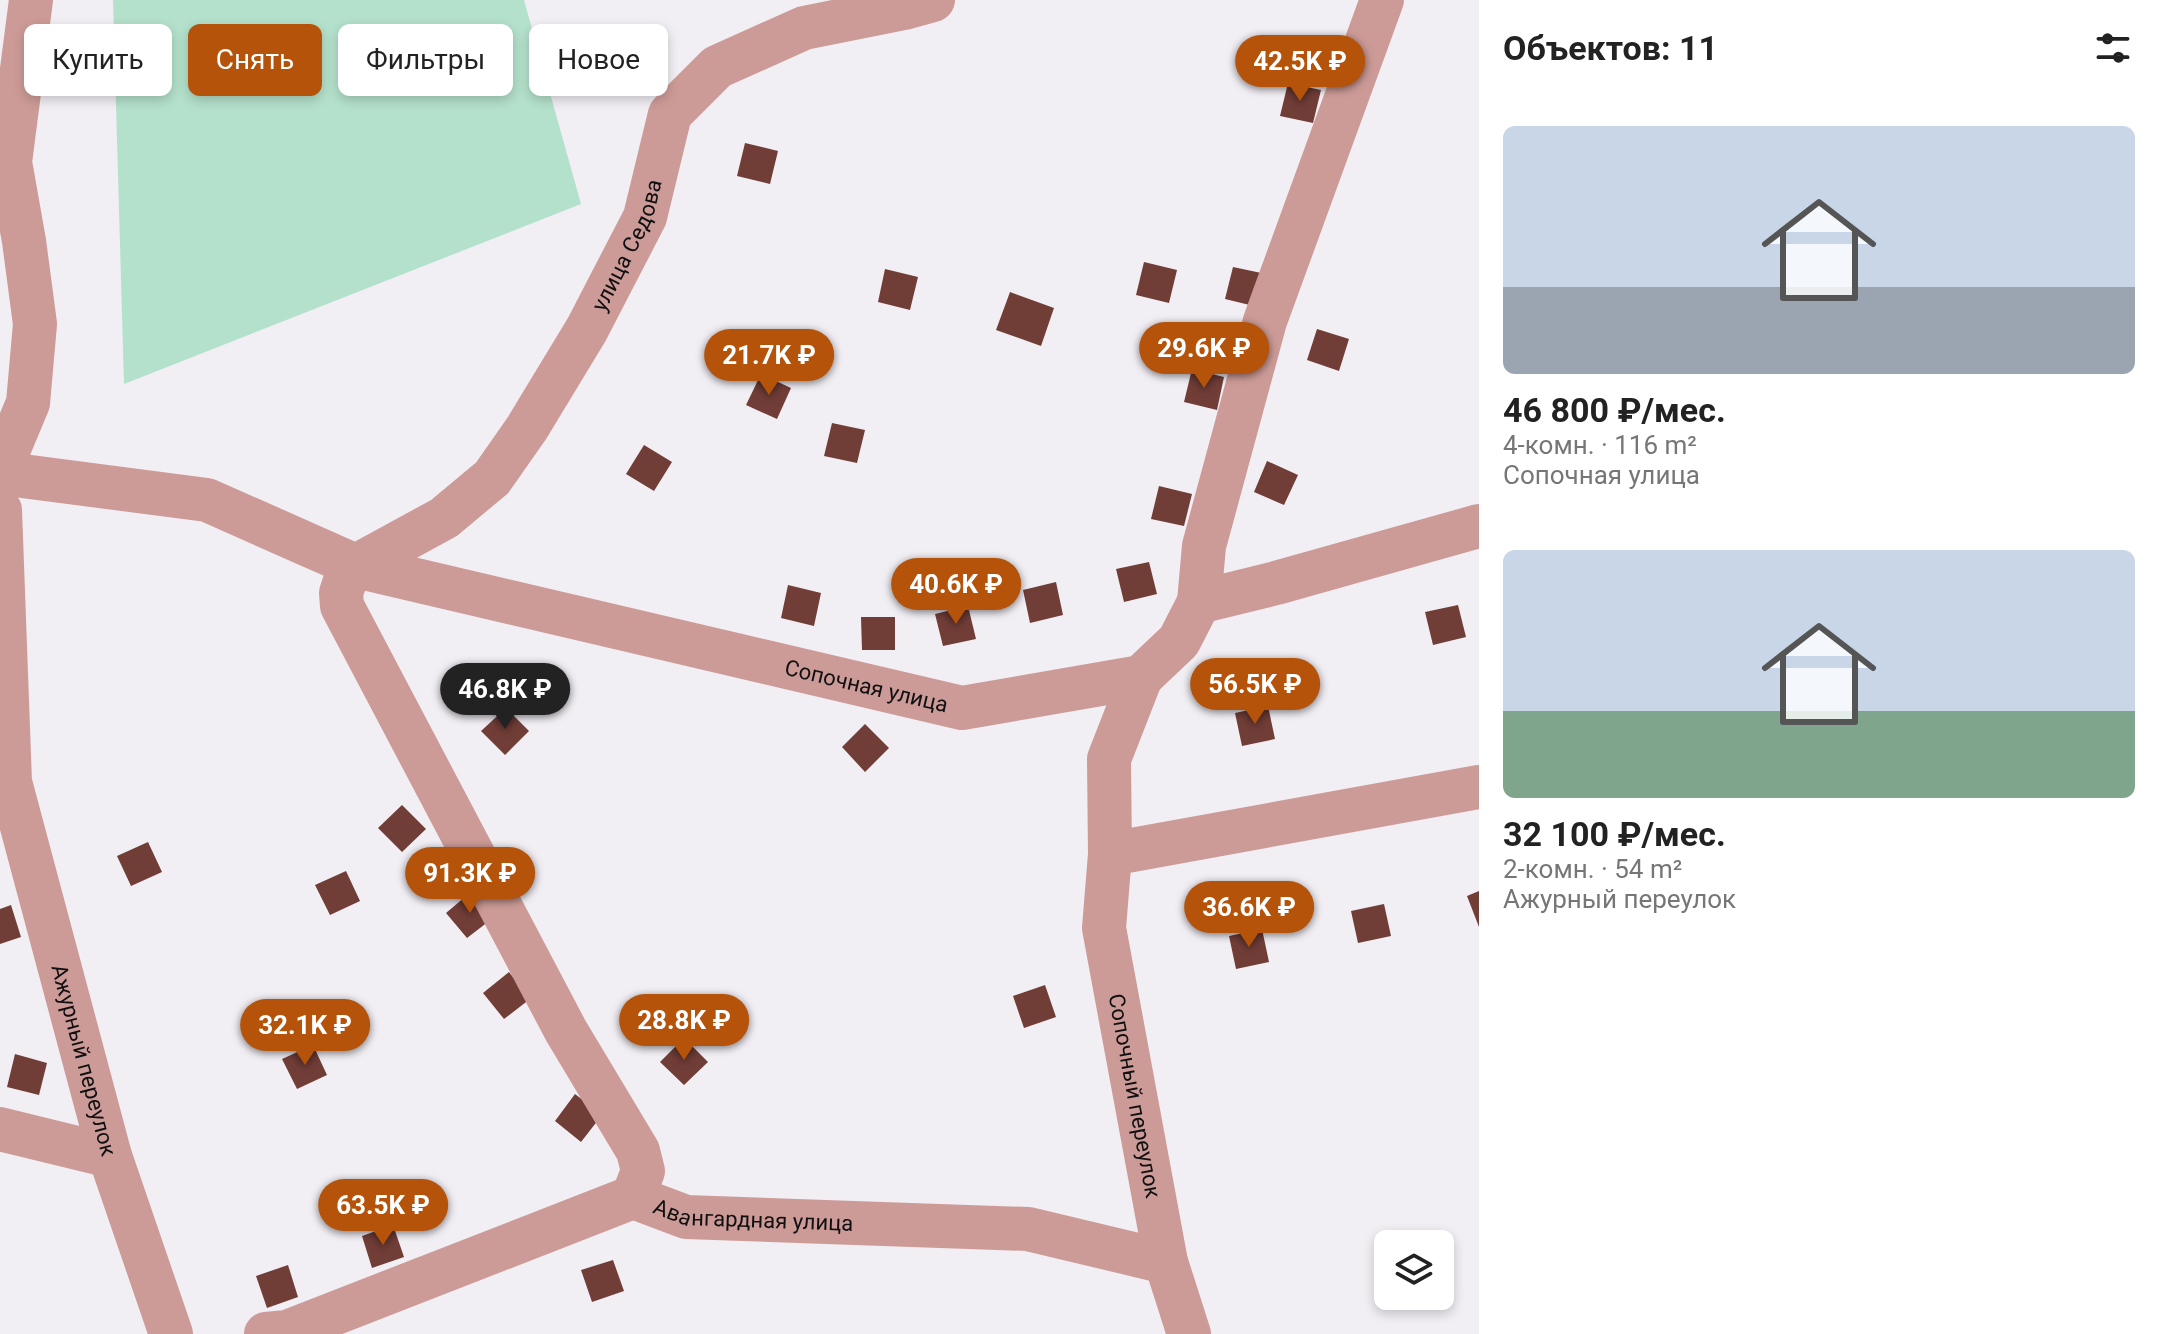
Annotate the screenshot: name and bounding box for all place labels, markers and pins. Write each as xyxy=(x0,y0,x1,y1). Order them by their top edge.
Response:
pin: 42.5K ₽ xyxy=(1226,35,1374,103)
pin: 29.6K ₽ xyxy=(1130,322,1278,390)
pin: 21.7K ₽ xyxy=(695,329,843,397)
pin: 40.6K ₽ xyxy=(882,558,1030,626)
pin: 56.5K ₽ xyxy=(1181,658,1329,726)
pin: 46.8K ₽ xyxy=(431,663,579,731)
pin: 91.3K ₽ xyxy=(396,847,544,915)
pin: 36.6K ₽ xyxy=(1175,881,1323,949)
pin: 28.8K ₽ xyxy=(610,994,758,1062)
pin: 32.1K ₽ xyxy=(231,999,379,1067)
pin: 63.5K ₽ xyxy=(309,1179,457,1247)

